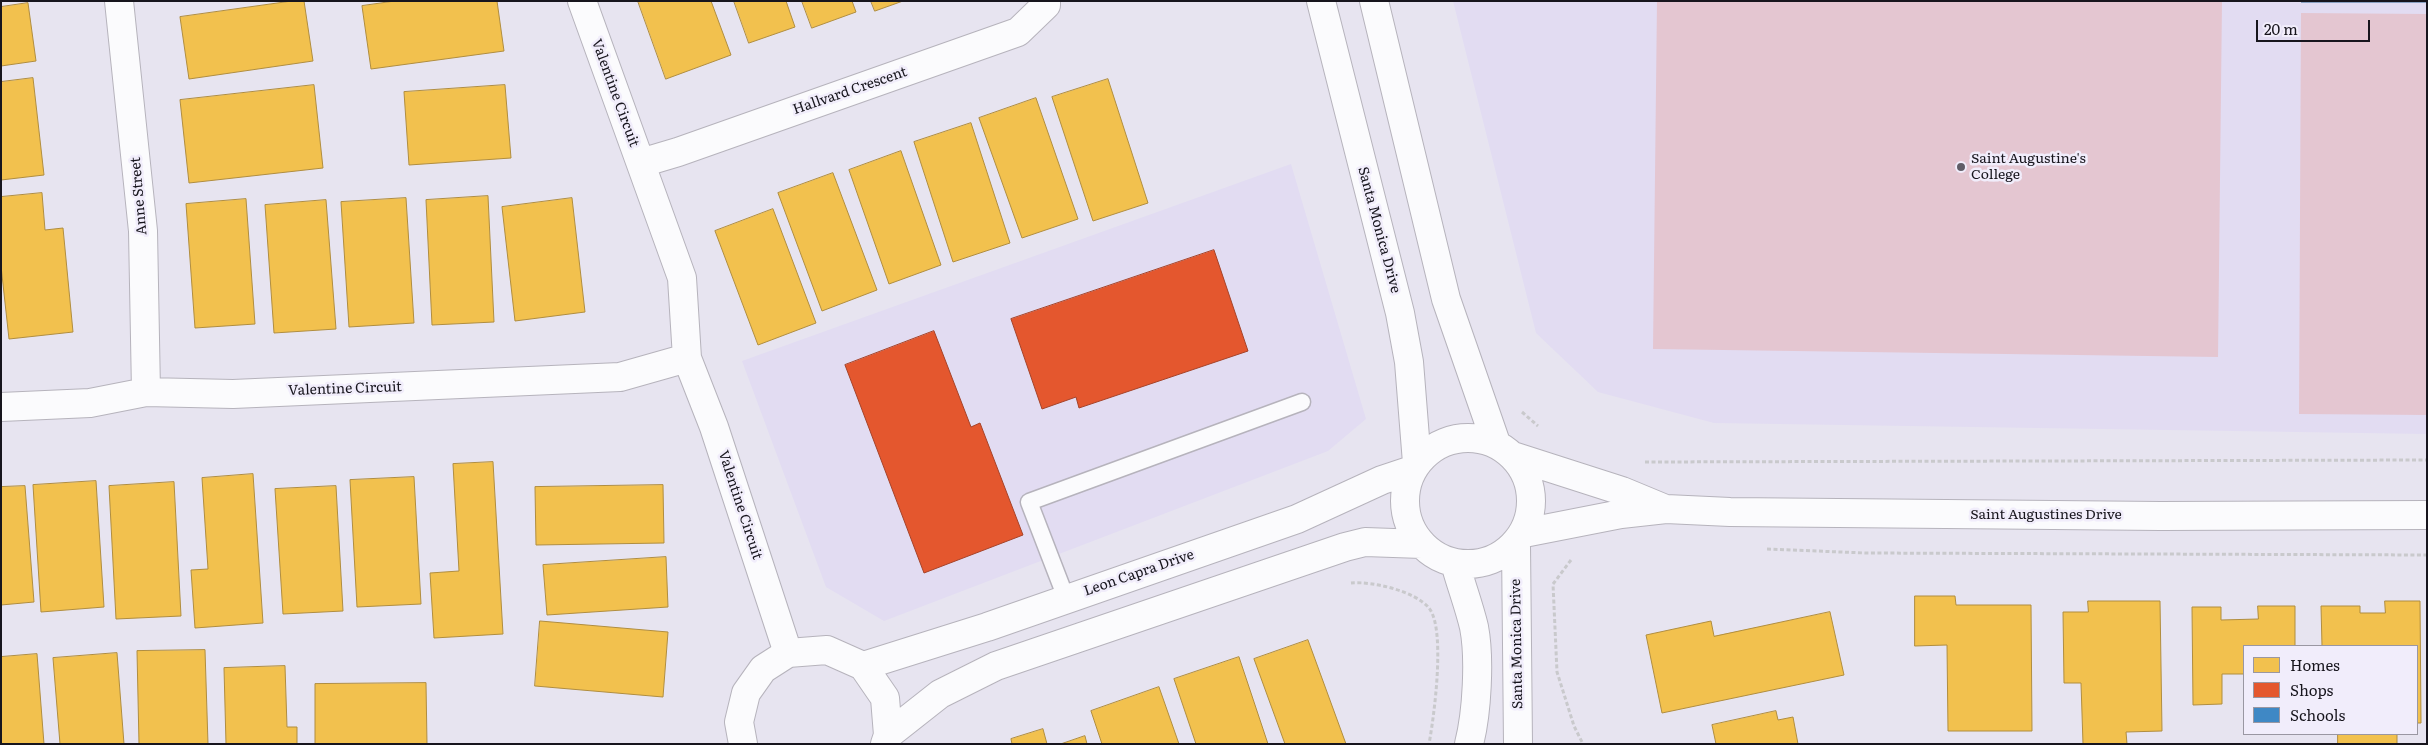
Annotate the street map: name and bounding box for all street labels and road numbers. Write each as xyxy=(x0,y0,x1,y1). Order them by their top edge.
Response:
street label: Valentine Circuit xyxy=(588,37,642,149)
street label: Hallvard Crescent xyxy=(791,64,909,118)
street label: Anne Street xyxy=(127,156,151,236)
street label: Santa Monica Drive xyxy=(1354,165,1404,295)
street label: Valentine Circuit xyxy=(288,379,402,399)
street label: Valentine Circuit xyxy=(714,448,766,562)
street label: Saint Augustines Drive xyxy=(1970,507,2122,523)
street label: Leon Capra Drive xyxy=(1082,546,1196,600)
street label: Santa Monica Drive xyxy=(1507,579,1527,709)

